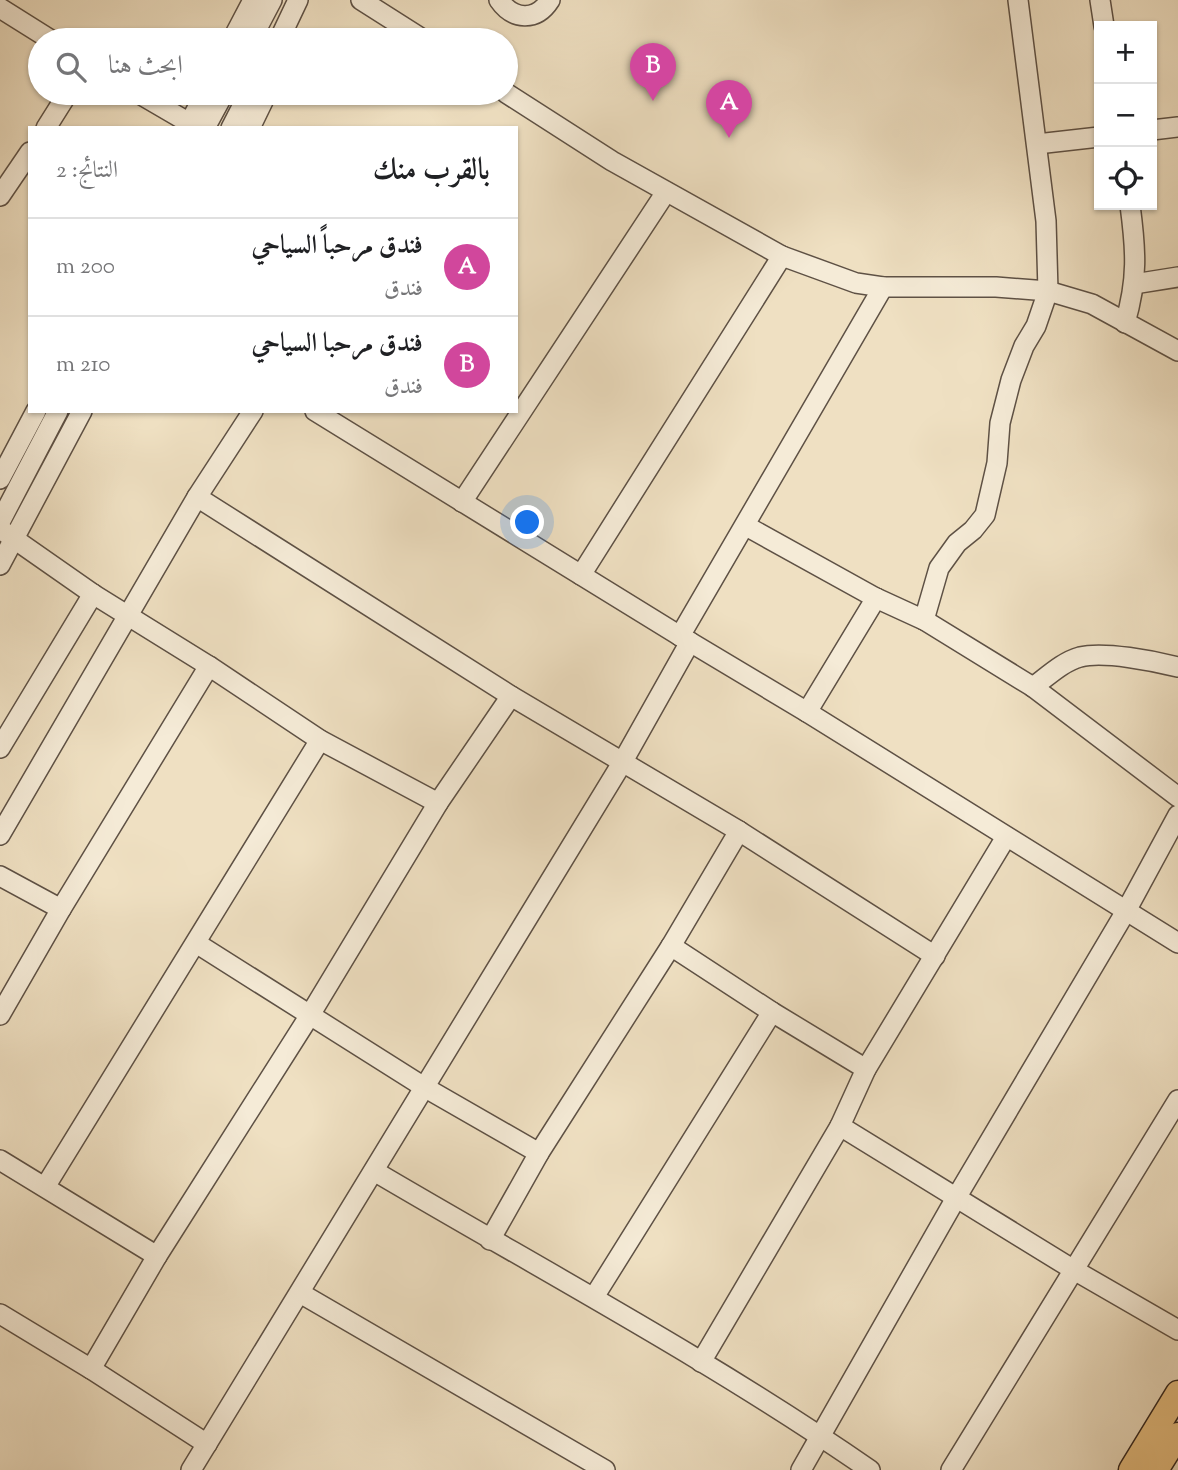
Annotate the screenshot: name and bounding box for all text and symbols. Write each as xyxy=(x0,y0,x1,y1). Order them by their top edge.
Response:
map controls xyxy=(1094,21,1157,210)
button: + xyxy=(1094,21,1157,84)
search box xyxy=(28,28,518,105)
pin: B xyxy=(630,43,676,101)
icon: search xyxy=(52,48,90,86)
text: ابحث هنا xyxy=(108,48,183,85)
pin: A xyxy=(706,80,752,138)
button: − xyxy=(1094,84,1157,147)
button: locate xyxy=(1094,147,1157,210)
text: بالقرب منك xyxy=(373,150,490,193)
text: النتائج: 2 xyxy=(56,155,118,188)
text: فندق مرحباً السياحي xyxy=(252,228,423,265)
text: 200 m xyxy=(56,251,115,284)
text: A xyxy=(458,251,476,284)
text: فندق xyxy=(384,273,423,306)
text: فندق مرحبا السياحي xyxy=(252,326,423,363)
text: 210 m xyxy=(56,349,110,382)
text: B xyxy=(460,349,474,382)
text: فندق xyxy=(384,371,423,404)
your location xyxy=(510,505,544,539)

